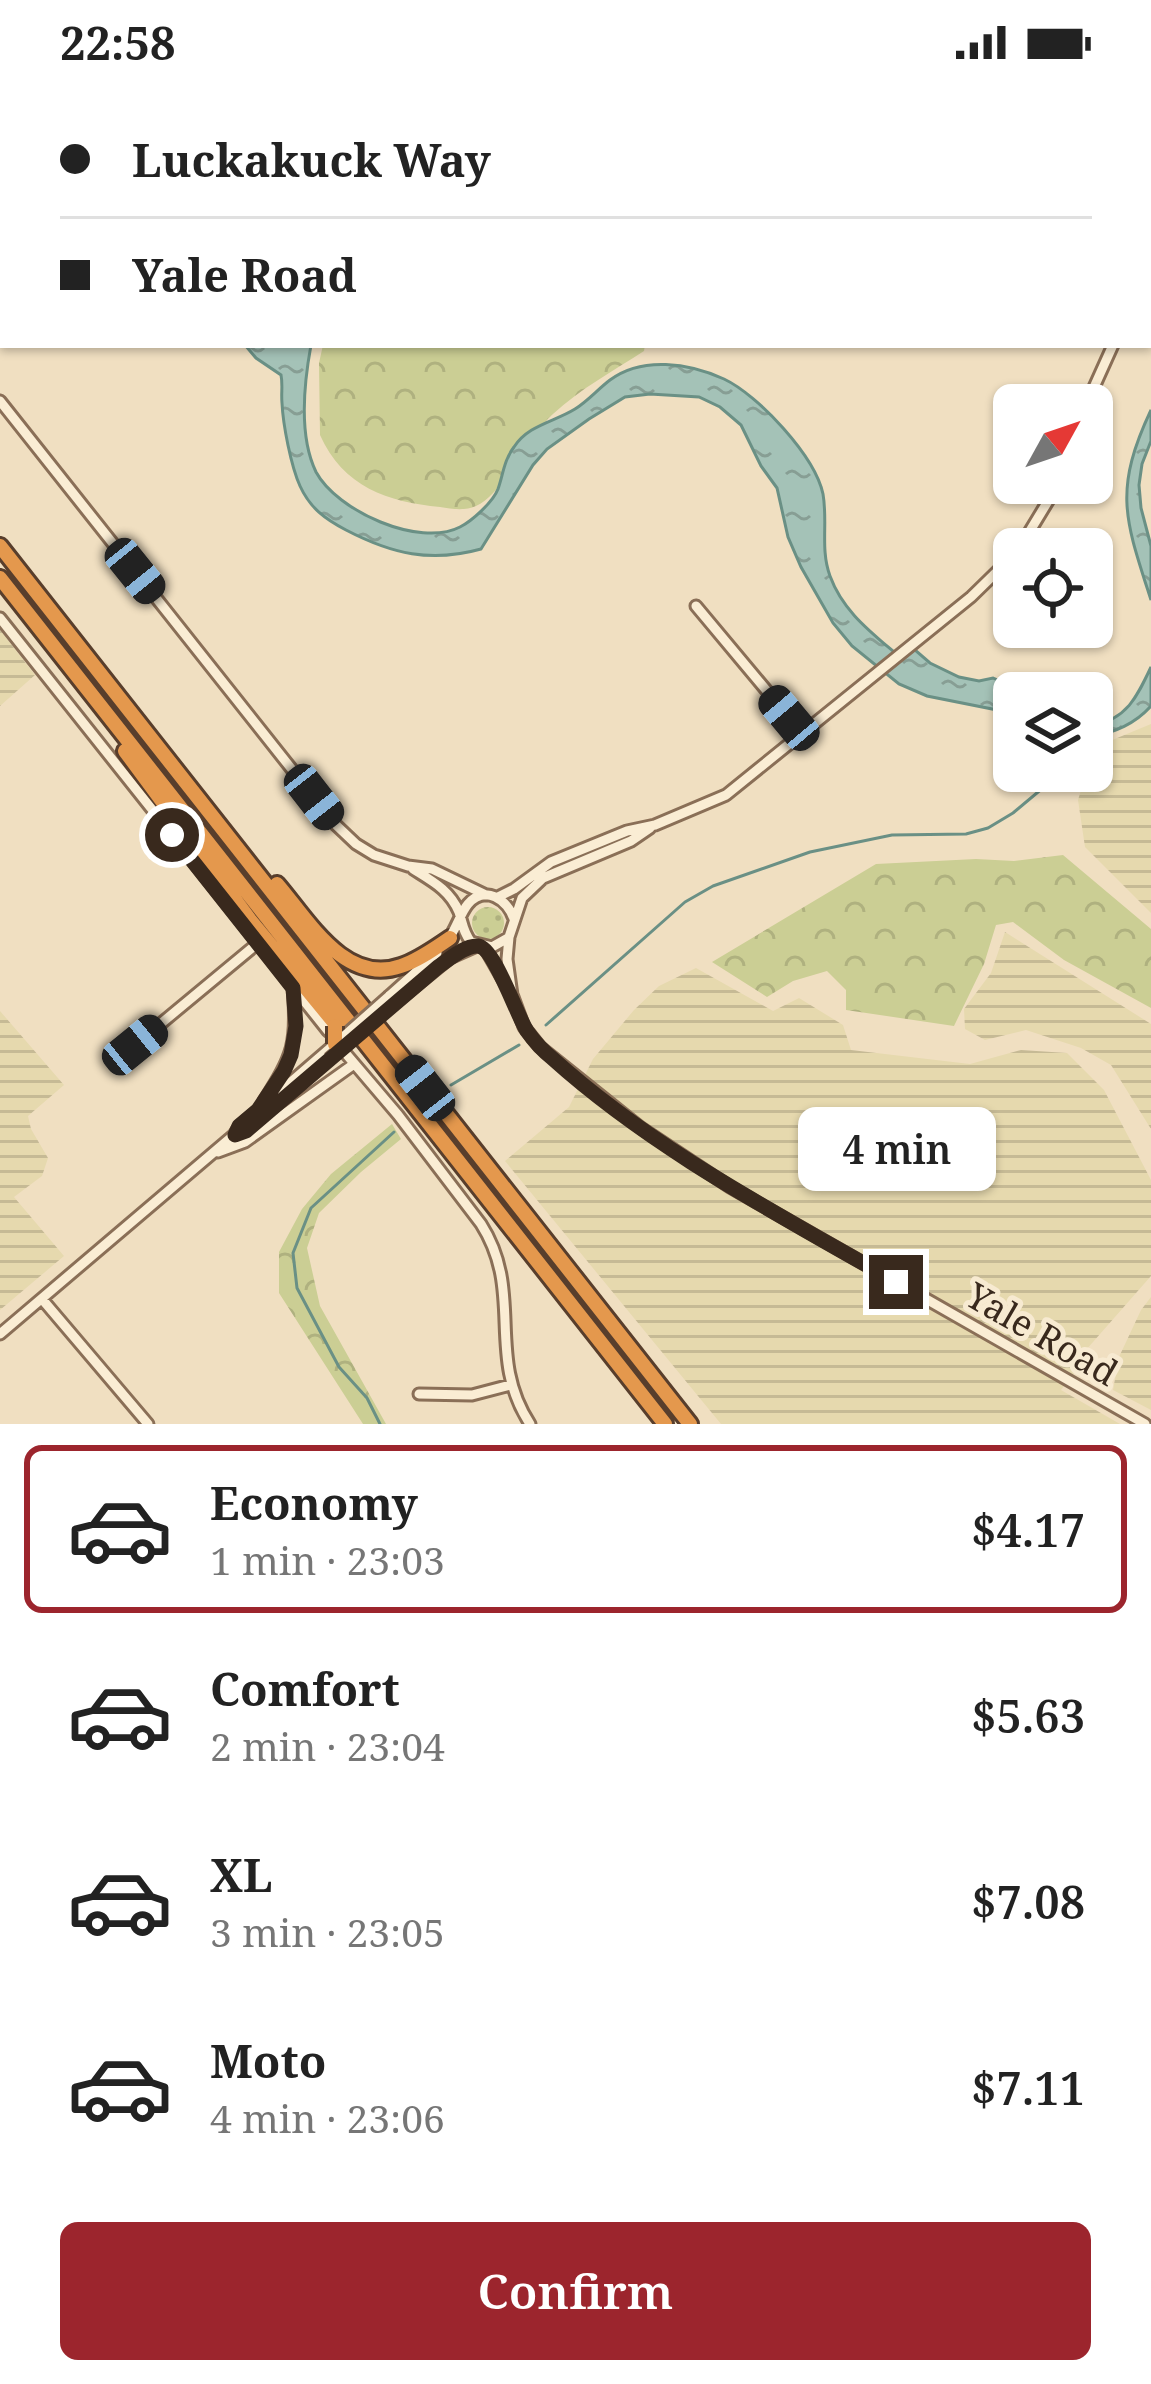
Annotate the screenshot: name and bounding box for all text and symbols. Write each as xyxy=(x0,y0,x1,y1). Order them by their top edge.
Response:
text: 22:58 xyxy=(60,12,175,73)
text: Luckakuck Way xyxy=(132,129,491,190)
text: Yale Road xyxy=(132,244,357,305)
north arrow xyxy=(993,384,1113,504)
map controls xyxy=(993,384,1113,792)
button: locate xyxy=(993,528,1113,648)
car xyxy=(98,532,172,610)
button: layers xyxy=(993,672,1113,792)
car xyxy=(752,679,826,757)
car xyxy=(278,758,350,836)
route start xyxy=(145,808,199,862)
car xyxy=(96,1008,174,1082)
car xyxy=(389,1049,461,1127)
callout: 4 min xyxy=(797,1108,995,1192)
text: 4 min xyxy=(843,1122,951,1175)
route end xyxy=(869,1255,923,1309)
street label: Yale Road xyxy=(957,1270,1127,1397)
text: Economy xyxy=(210,1472,418,1533)
icon: car xyxy=(66,1475,174,1583)
text: $4.17 xyxy=(971,1499,1085,1560)
text: 1 min · 23:03 xyxy=(210,1533,445,1586)
text: Comfort xyxy=(210,1658,400,1719)
icon: car xyxy=(66,1661,174,1769)
text: $5.63 xyxy=(971,1685,1085,1746)
text: 2 min · 23:04 xyxy=(210,1719,445,1772)
text: XL xyxy=(210,1844,272,1905)
icon: car xyxy=(66,1847,174,1955)
text: $7.08 xyxy=(971,1871,1085,1932)
text: 3 min · 23:05 xyxy=(210,1905,445,1958)
text: Moto xyxy=(210,2030,326,2091)
icon: car xyxy=(66,2033,174,2141)
text: $7.11 xyxy=(971,2057,1085,2118)
text: 4 min · 23:06 xyxy=(210,2091,445,2144)
button: Confirm xyxy=(60,2222,1091,2360)

